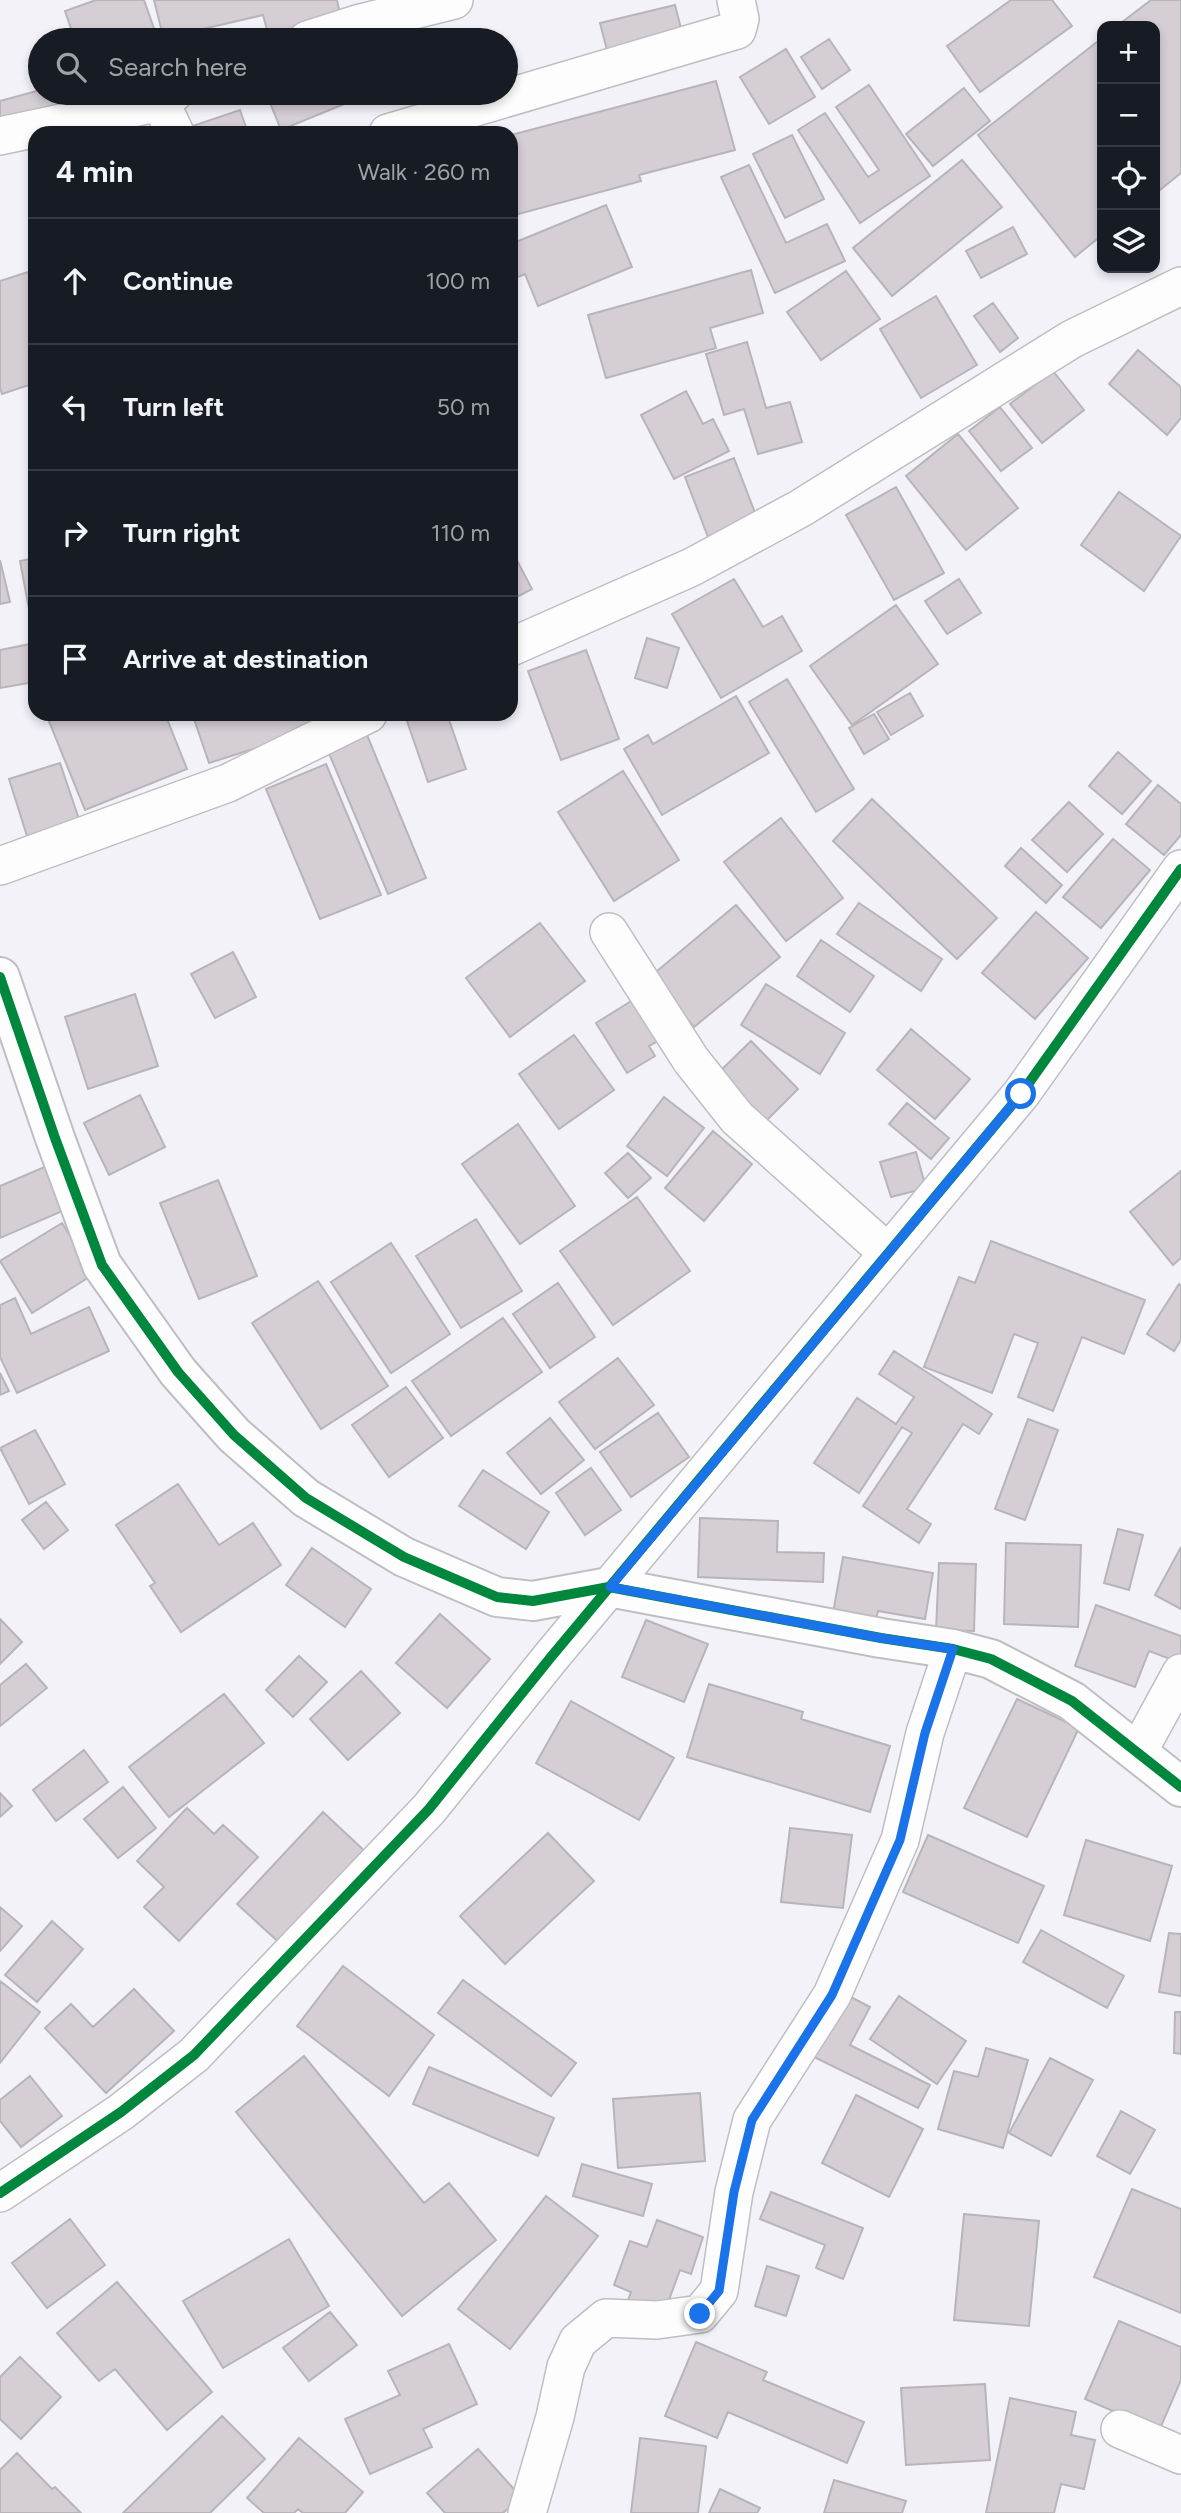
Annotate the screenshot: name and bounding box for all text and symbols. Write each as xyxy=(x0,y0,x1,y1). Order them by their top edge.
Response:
map controls xyxy=(1097,21,1160,273)
button: + xyxy=(1097,21,1160,84)
search box xyxy=(28,28,518,105)
icon: search xyxy=(52,48,90,86)
text: Search here xyxy=(108,51,247,83)
button: − xyxy=(1097,84,1160,147)
button: locate xyxy=(1097,147,1160,210)
text: 4 min xyxy=(56,153,133,190)
text: Walk · 260 m xyxy=(358,158,490,186)
button: layers xyxy=(1097,210,1160,273)
icon: ahead xyxy=(56,262,94,300)
text: Continue xyxy=(123,265,233,297)
text: 100 m xyxy=(426,267,490,295)
icon: left xyxy=(56,388,94,426)
text: Turn left xyxy=(123,391,224,423)
text: 50 m xyxy=(437,393,490,421)
icon: right xyxy=(56,514,94,552)
text: Turn right xyxy=(123,517,240,549)
text: 110 m xyxy=(431,519,490,547)
icon: arrive xyxy=(56,640,94,678)
text: Arrive at destination xyxy=(123,643,368,675)
route start xyxy=(1005,1078,1036,1109)
route end xyxy=(684,2298,715,2329)

